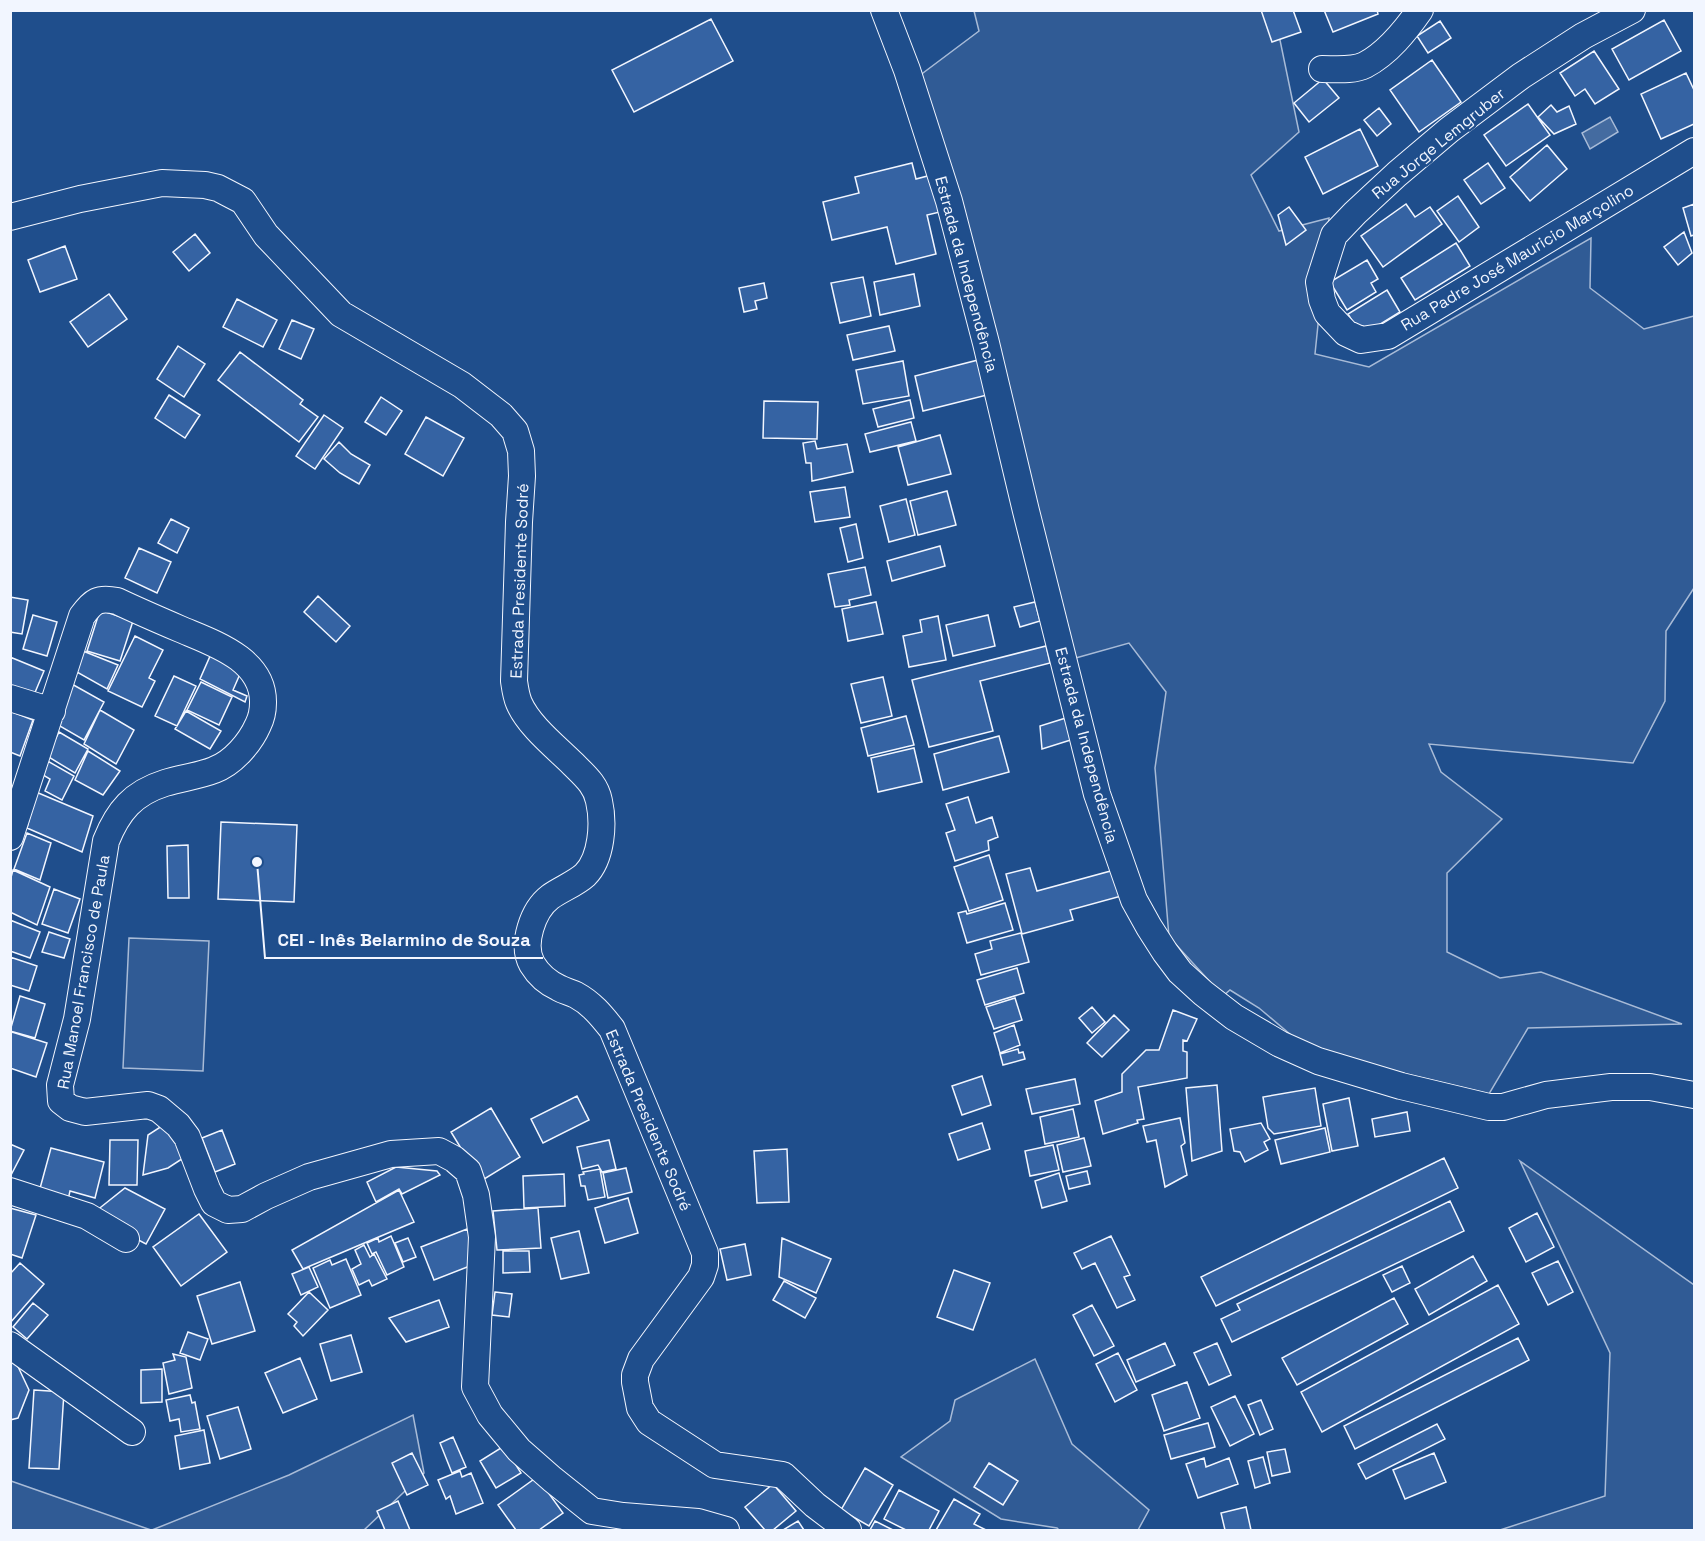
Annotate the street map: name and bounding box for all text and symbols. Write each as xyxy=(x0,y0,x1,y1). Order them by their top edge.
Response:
street label: Rua Jorge Lemgruber xyxy=(1367,83,1509,204)
street label: Estrada da Independência xyxy=(930,174,1003,374)
street label: Rua Padre José Mauricio Marçolino xyxy=(1397,179,1638,335)
street label: Estrada Presidente Sodré xyxy=(506,483,533,679)
street label: Estrada da Independência xyxy=(1050,645,1123,845)
street label: Rua Manoel Francisco de Paula xyxy=(53,853,114,1091)
callout: CEI - Inês Belarmino de Souza xyxy=(265,922,543,958)
text: CEI - Inês Belarmino de Souza xyxy=(277,928,531,951)
street label: Estrada Presidente Sodré xyxy=(601,1026,696,1214)

